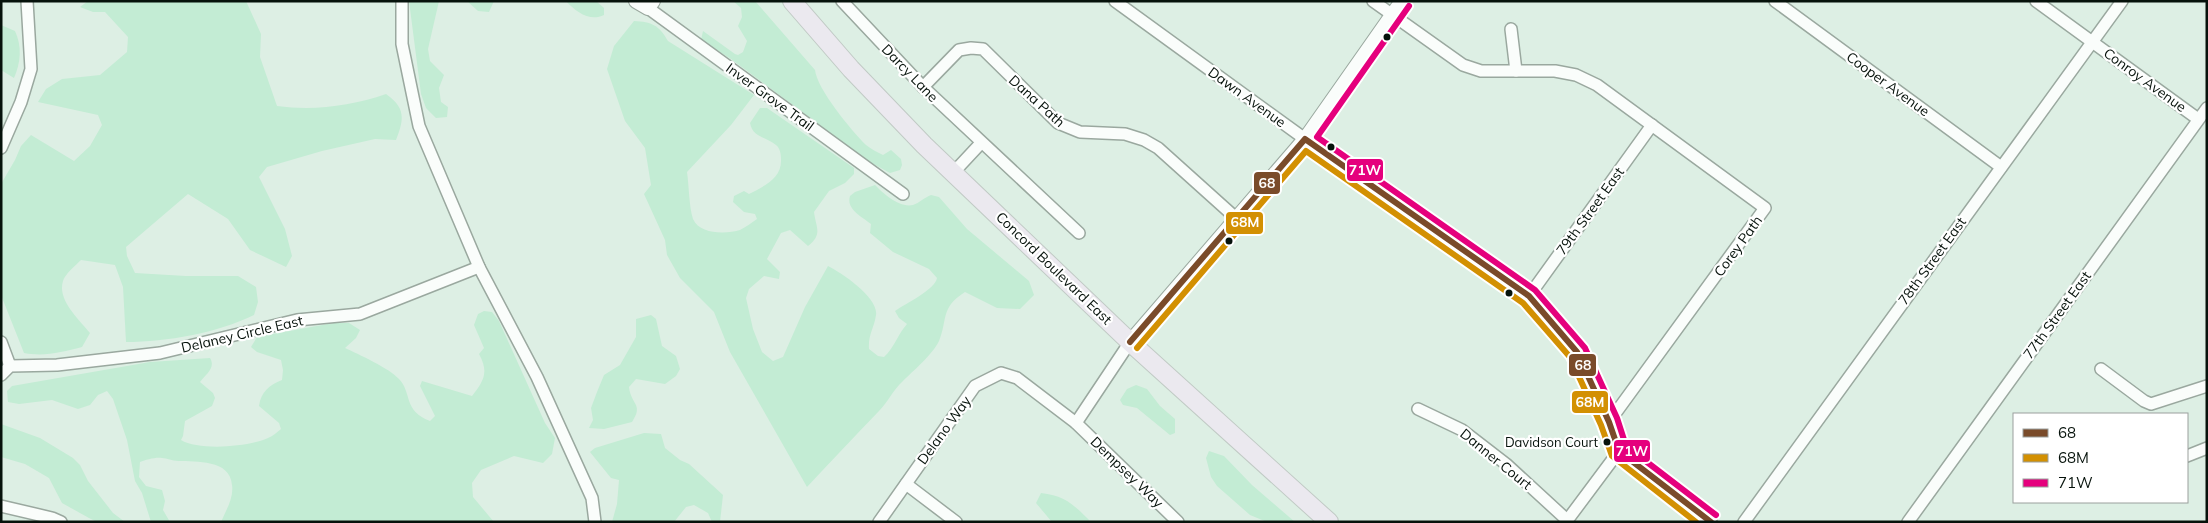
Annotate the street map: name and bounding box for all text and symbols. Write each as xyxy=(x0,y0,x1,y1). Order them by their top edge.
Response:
unlabelled marker xyxy=(1382,32,1392,42)
street label: Darcy Lane xyxy=(878,40,942,106)
street label: Conroy Avenue xyxy=(2100,44,2190,116)
street label: Cooper Avenue xyxy=(1843,48,1933,120)
street label: Inver Grove Trail xyxy=(722,59,818,135)
street label: Dawn Avenue xyxy=(1205,63,1289,131)
street label: Dana Path xyxy=(1005,71,1069,131)
unlabelled marker xyxy=(1326,142,1336,152)
line badge: 71W xyxy=(1346,158,1384,182)
text: 71W xyxy=(1349,161,1382,179)
street label: 79th Street East xyxy=(1552,163,1628,258)
line badge: 68 xyxy=(1253,171,1281,195)
text: 68 xyxy=(1259,174,1275,192)
street label: Concord Boulevard East xyxy=(992,208,1116,328)
line badge: 68M xyxy=(1225,211,1264,235)
street label: Corey Path xyxy=(1710,212,1766,280)
text: 68M xyxy=(1231,213,1259,231)
street label: 78th Street East xyxy=(1894,213,1970,308)
unlabelled marker xyxy=(1224,236,1234,246)
street label: 77th Street East xyxy=(2019,267,2095,362)
unlabelled marker xyxy=(1504,288,1514,298)
street label: Delaney Circle East xyxy=(179,311,305,357)
line badge: 68 xyxy=(1568,353,1597,377)
text: 68 xyxy=(1575,356,1591,374)
line badge: 68M xyxy=(1571,390,1609,414)
street label: Delano Way xyxy=(913,392,975,468)
text: 68M xyxy=(1576,393,1604,411)
legend xyxy=(2013,413,2188,503)
text: 68 xyxy=(2058,423,2076,442)
street label: Danner Court xyxy=(1456,425,1536,493)
street label: Dempsey Way xyxy=(1087,433,1168,512)
place label: Davidson Court xyxy=(1505,434,1598,450)
marker: Davidson Court xyxy=(1602,437,1612,447)
line badge: 71W xyxy=(1613,439,1651,463)
text: 71W xyxy=(1616,442,1649,460)
text: 68M xyxy=(2058,448,2089,467)
text: 71W xyxy=(2058,473,2093,492)

